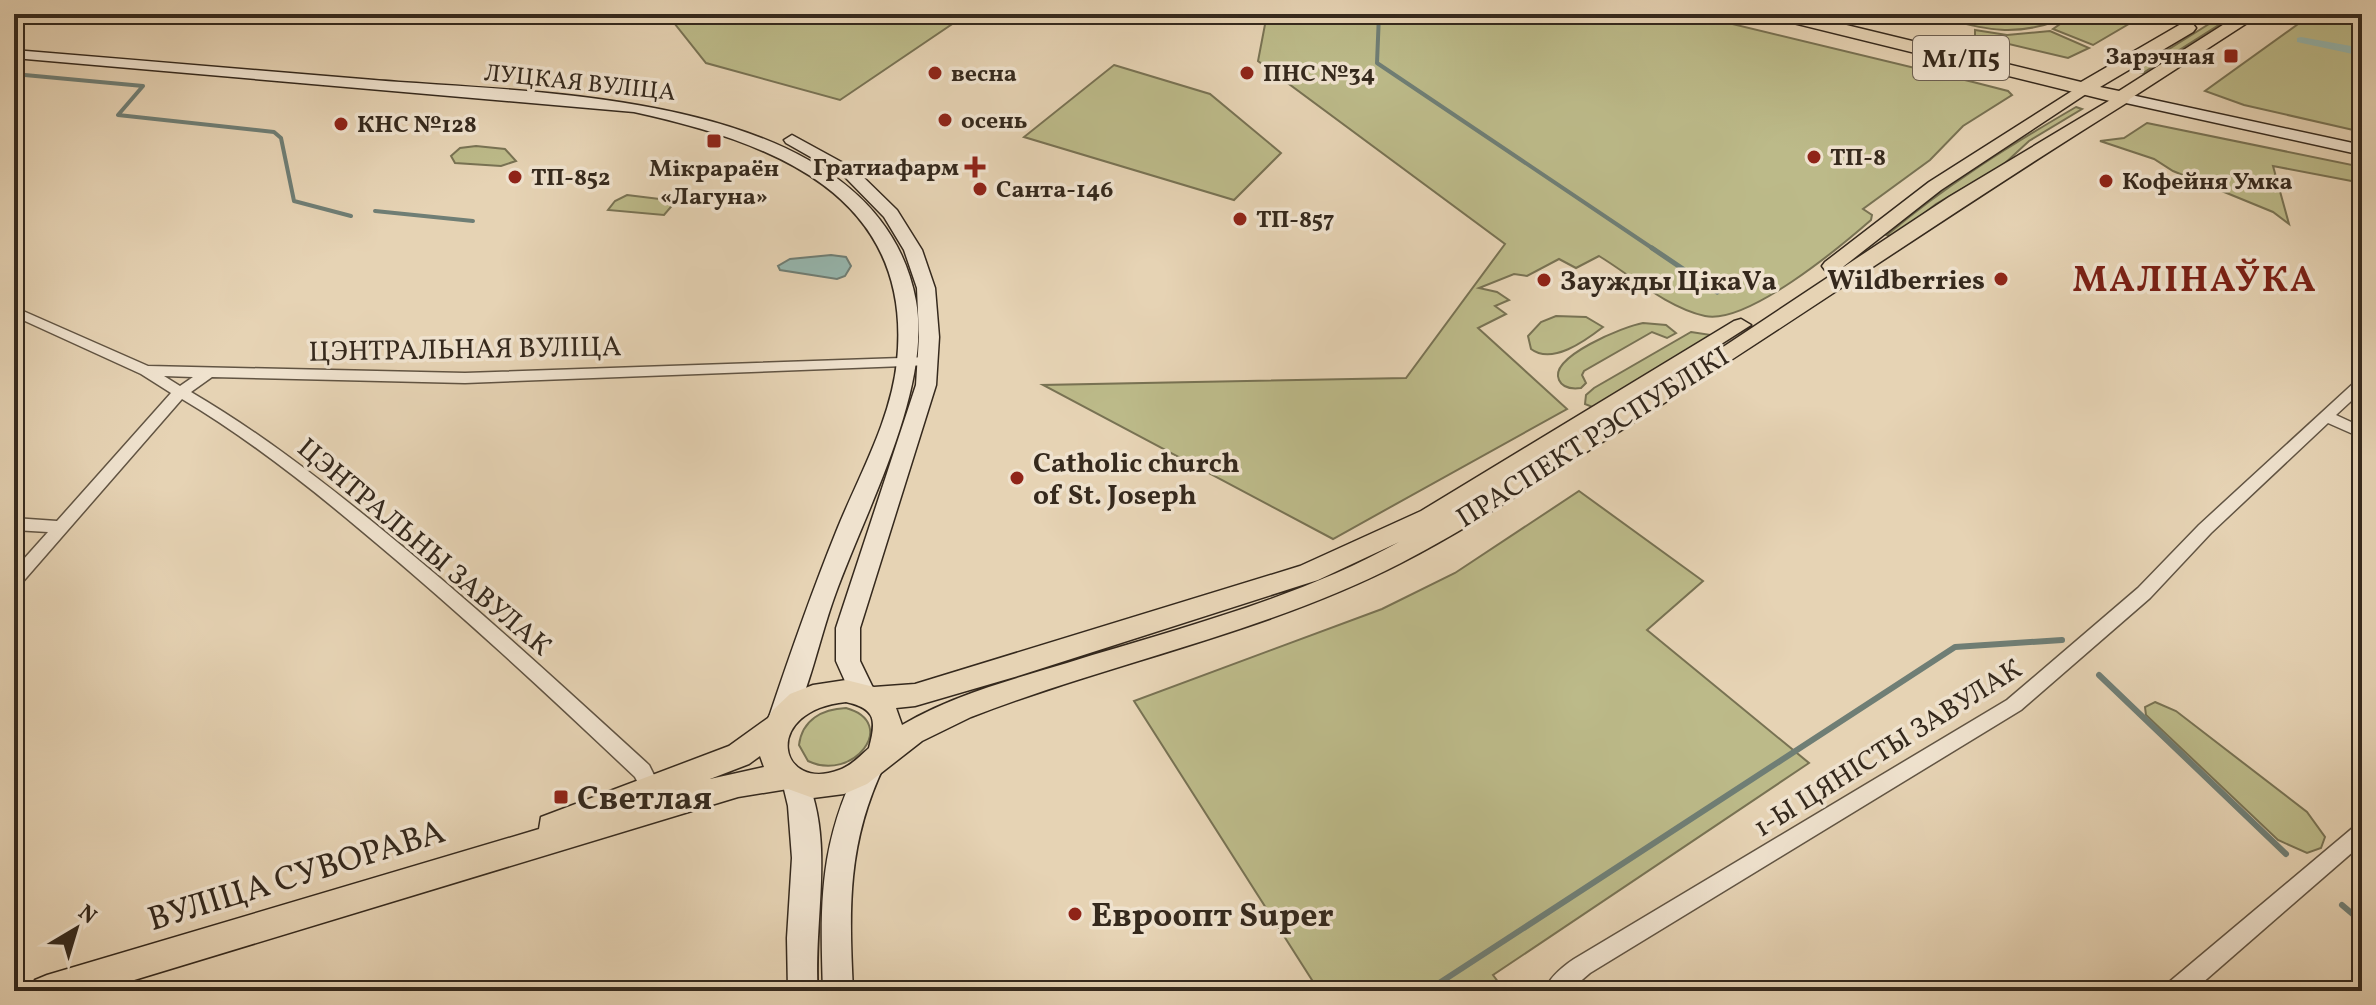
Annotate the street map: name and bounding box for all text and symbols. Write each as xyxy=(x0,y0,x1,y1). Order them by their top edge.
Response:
road number: М1/П5 xyxy=(1913,36,2009,80)
place label: Зарэчная xyxy=(2105,41,2215,75)
marker: Зарэчная xyxy=(2222,47,2240,65)
street label: ЛУЦКАЯ ВУЛІЦА xyxy=(482,57,677,111)
place label: весна xyxy=(951,58,1017,92)
place label: ПНС №34 xyxy=(1263,58,1375,92)
marker: весна xyxy=(926,64,944,82)
marker: ПНС №34 xyxy=(1238,64,1256,82)
place label: осень xyxy=(961,105,1028,139)
place label: КНС №128 xyxy=(357,109,477,143)
marker: осень xyxy=(936,111,954,129)
marker: КНС №128 xyxy=(332,115,350,133)
marker: Мікрараён «Лагуна» xyxy=(705,132,723,150)
place label: ТП-8 xyxy=(1830,142,1886,176)
marker: ТП-8 xyxy=(1805,148,1823,166)
place label: Гратиафарм xyxy=(813,152,959,186)
place label: Мікрараён «Лагуна» xyxy=(649,153,779,215)
marker: Гратиафарм xyxy=(966,158,984,176)
place label: ТП-852 xyxy=(531,162,611,196)
place label: Кофейня Умка xyxy=(2122,166,2293,200)
marker: ТП-852 xyxy=(506,168,524,186)
marker: Кофейня Умка xyxy=(2097,172,2115,190)
place label: Санта-146 xyxy=(996,174,1113,208)
marker: Санта-146 xyxy=(971,180,989,198)
place label: ТП-857 xyxy=(1256,204,1335,238)
marker: ТП-857 xyxy=(1231,210,1249,228)
district label: МАЛІНАЎКА xyxy=(2072,257,2318,307)
place label: Wildberries xyxy=(1827,262,1985,301)
place label: Заужды ЦікаVа xyxy=(1560,263,1777,302)
marker: Wildberries xyxy=(1992,270,2010,288)
marker: Заужды ЦікаVа xyxy=(1535,271,1553,289)
street label: ЦЭНТРАЛЬНАЯ ВУЛІЦА xyxy=(308,328,622,373)
street label: ПРАСПЕКТ РЭСПУБЛІКІ xyxy=(1449,338,1737,538)
street label: ЦЭНТРАЛЬНЫ ЗАВУЛАК xyxy=(288,430,559,666)
place label: Catholic church of St. Joseph xyxy=(1033,445,1240,516)
marker: Catholic church of St. Joseph xyxy=(1008,469,1026,487)
street label: 1-Ы ЦЯНІСТЫ ЗАВУЛАК xyxy=(1747,650,2030,848)
place label: Светлая xyxy=(577,777,712,824)
marker: Светлая xyxy=(552,788,570,806)
street label: ВУЛІЦА СУВОРАВА xyxy=(143,810,451,945)
north arrow xyxy=(36,889,116,969)
place label: Евроопт Super xyxy=(1091,894,1334,941)
text: N xyxy=(71,898,103,932)
marker: Евроопт Super xyxy=(1066,905,1084,923)

